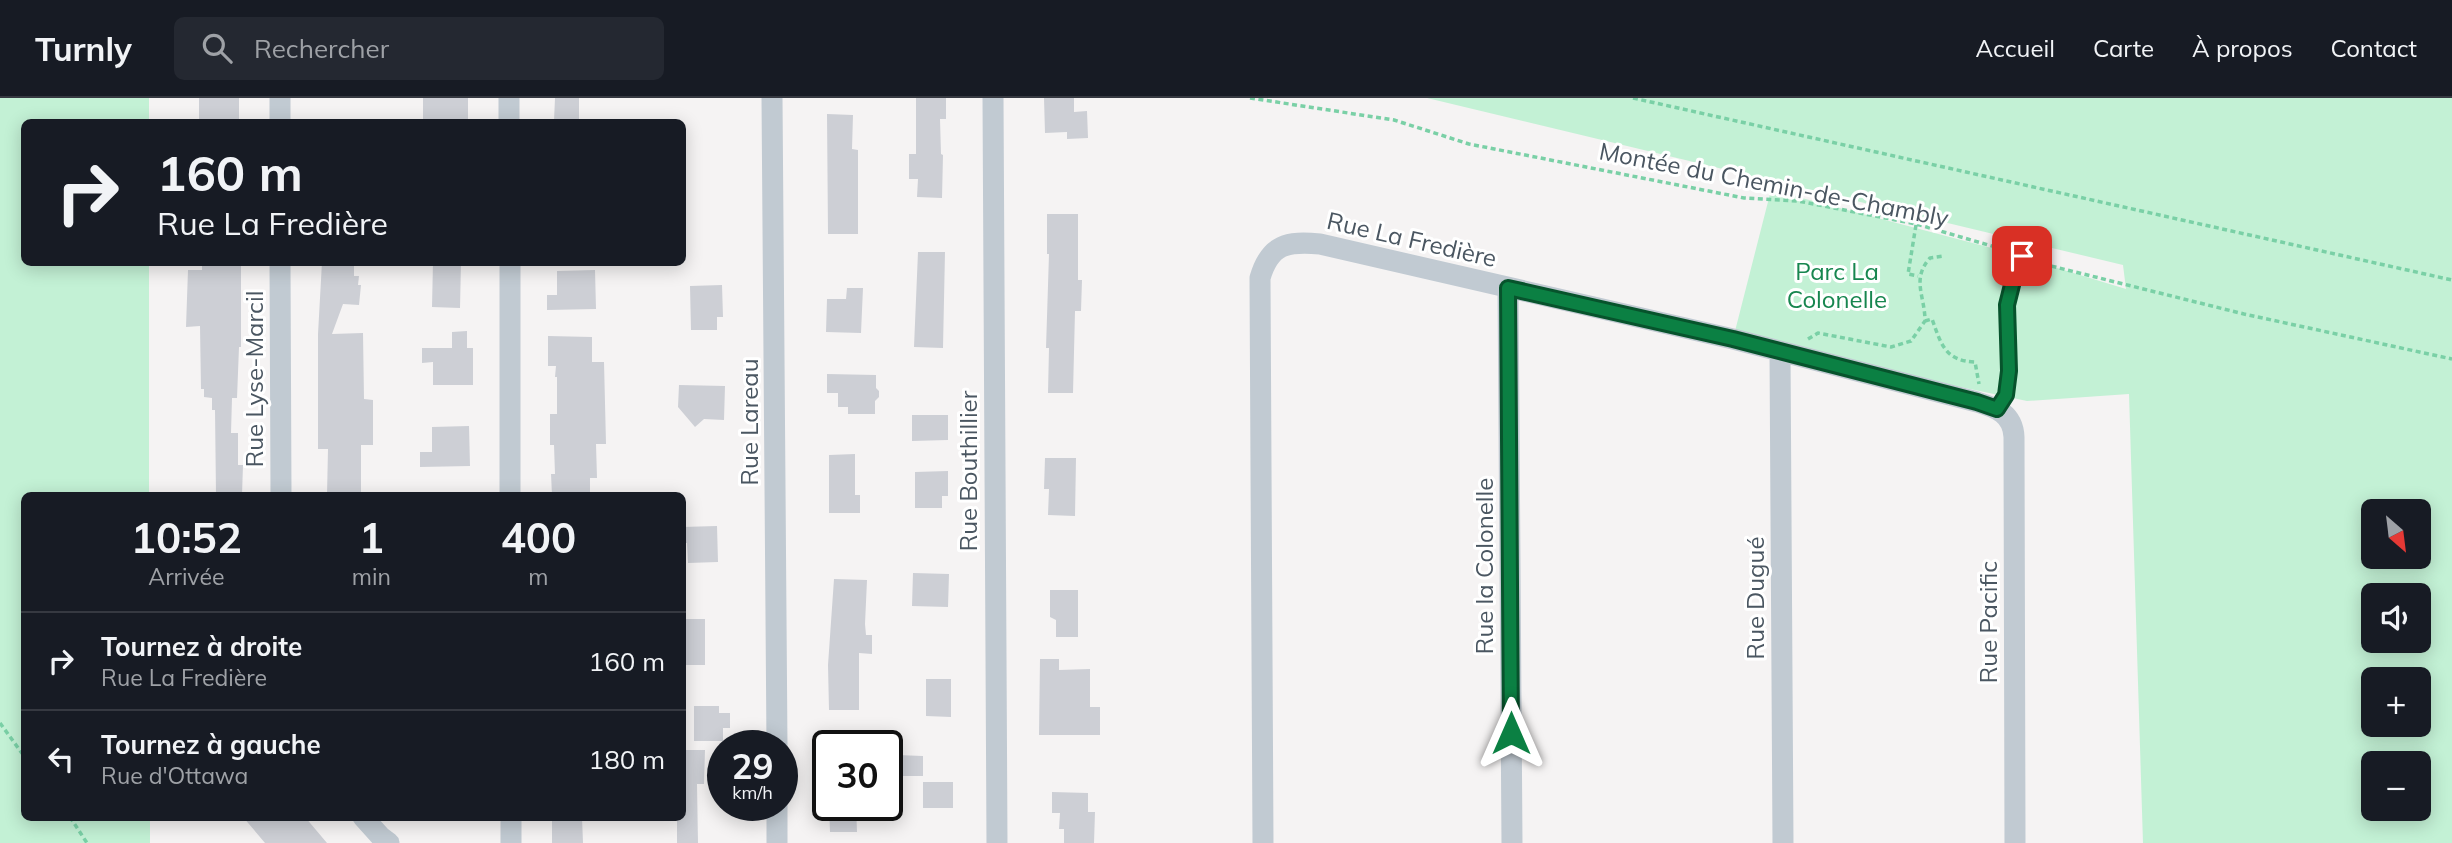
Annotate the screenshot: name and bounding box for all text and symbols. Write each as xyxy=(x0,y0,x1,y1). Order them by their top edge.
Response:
search box xyxy=(174,17,664,80)
text: Turnly xyxy=(35,28,132,69)
icon: search xyxy=(198,29,236,67)
text: Rechercher xyxy=(254,32,389,65)
text: Accueil xyxy=(1976,33,2055,63)
text: Carte xyxy=(2093,33,2154,63)
text: À propos xyxy=(2192,33,2293,63)
text: Contact xyxy=(2331,33,2417,63)
street label: Montée du Chemin-de-Chambly xyxy=(1597,135,1952,233)
text: 160 m xyxy=(157,142,303,203)
icon: right xyxy=(42,147,133,238)
text: Rue La Fredière xyxy=(157,203,388,243)
street label: Rue La Fredière xyxy=(1324,205,1500,273)
pin xyxy=(1992,226,2052,286)
icon: arrive xyxy=(2003,237,2041,275)
park label: Parc La Colonelle xyxy=(1787,256,1887,314)
street label: Rue Lyse-Marcil xyxy=(239,291,269,467)
street label: Rue Lareau xyxy=(734,358,764,486)
street label: Rue Bouthillier xyxy=(953,390,983,551)
street label: Rue la Colonelle xyxy=(1469,478,1499,654)
north arrow xyxy=(2361,499,2431,569)
map controls xyxy=(2361,499,2431,821)
text: 10:52 xyxy=(131,511,242,564)
text: 1 xyxy=(359,511,384,564)
text: 400 xyxy=(501,511,576,564)
street label: Rue Dugué xyxy=(1740,537,1770,659)
street label: Rue Pacific xyxy=(1973,561,2003,683)
text: Arrivée xyxy=(148,562,224,591)
text: min xyxy=(352,562,391,591)
text: m xyxy=(528,562,549,591)
button: sound xyxy=(2361,583,2431,653)
text: Tournez à droite xyxy=(101,630,302,663)
icon: right xyxy=(42,642,80,680)
text: 160 m xyxy=(589,645,665,678)
text: Rue La Fredière xyxy=(101,663,267,692)
button: + xyxy=(2361,667,2431,737)
position arrow xyxy=(1474,696,1548,770)
text: Tournez à gauche xyxy=(101,728,321,761)
speed limit sign: 30 xyxy=(812,730,903,821)
icon: left xyxy=(42,740,80,778)
text: 180 m xyxy=(589,743,665,776)
text: 29 xyxy=(731,744,774,788)
button: − xyxy=(2361,751,2431,821)
text: Rue d'Ottawa xyxy=(101,761,248,790)
text: km/h xyxy=(732,781,773,804)

